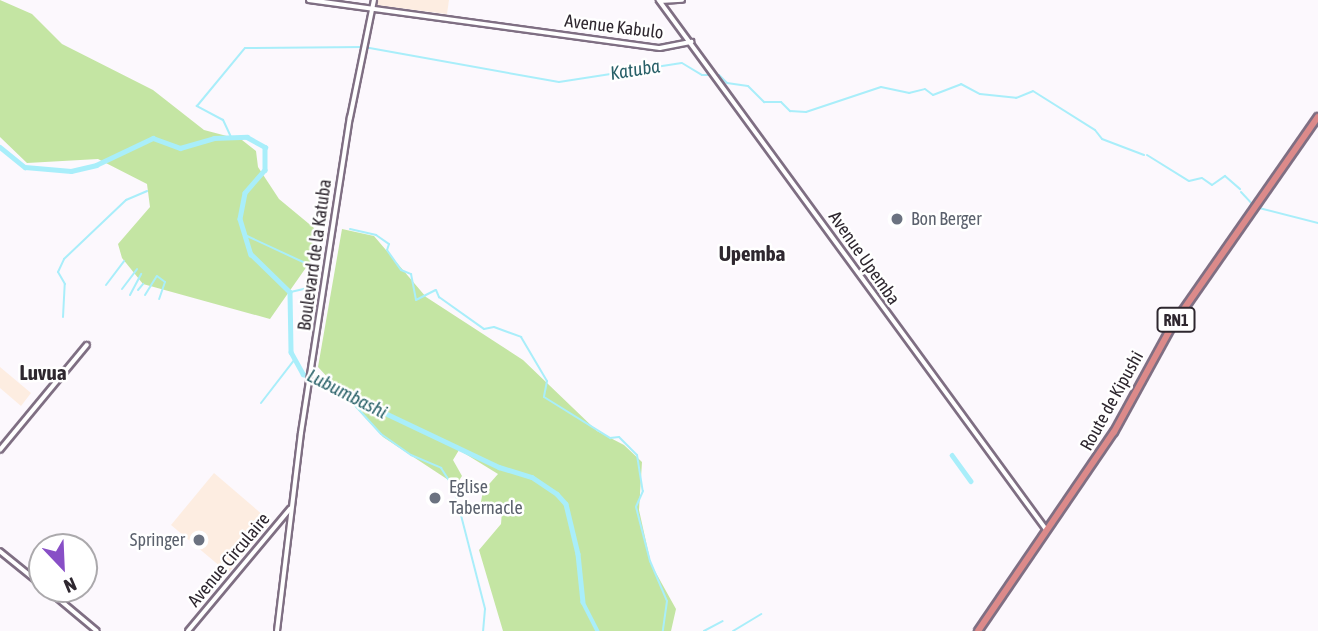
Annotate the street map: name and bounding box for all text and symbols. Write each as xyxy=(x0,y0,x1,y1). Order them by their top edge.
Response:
street label: Avenue Kabulo xyxy=(563,10,665,44)
water label: Katuba xyxy=(608,55,662,85)
street label: Boulevard de la Katuba xyxy=(294,178,336,332)
street label: Avenue Upemba xyxy=(824,207,904,309)
place label: Bon Berger xyxy=(911,208,982,230)
marker: Bon Berger xyxy=(889,211,905,227)
district label: Upemba xyxy=(719,240,785,266)
road number: RN1 xyxy=(1155,308,1197,332)
street label: Route de Kipushi xyxy=(1076,347,1148,455)
district label: Luvua xyxy=(20,359,66,385)
water label: Lubumbashi xyxy=(303,364,391,424)
place label: Eglise Tabernacle xyxy=(449,477,523,520)
marker: Eglise Tabernacle xyxy=(427,490,443,506)
street label: Avenue Circulaire xyxy=(183,509,275,611)
place label: Springer xyxy=(130,529,185,551)
marker: Springer xyxy=(191,532,207,548)
north arrow xyxy=(28,533,98,603)
text: N xyxy=(61,573,80,598)

